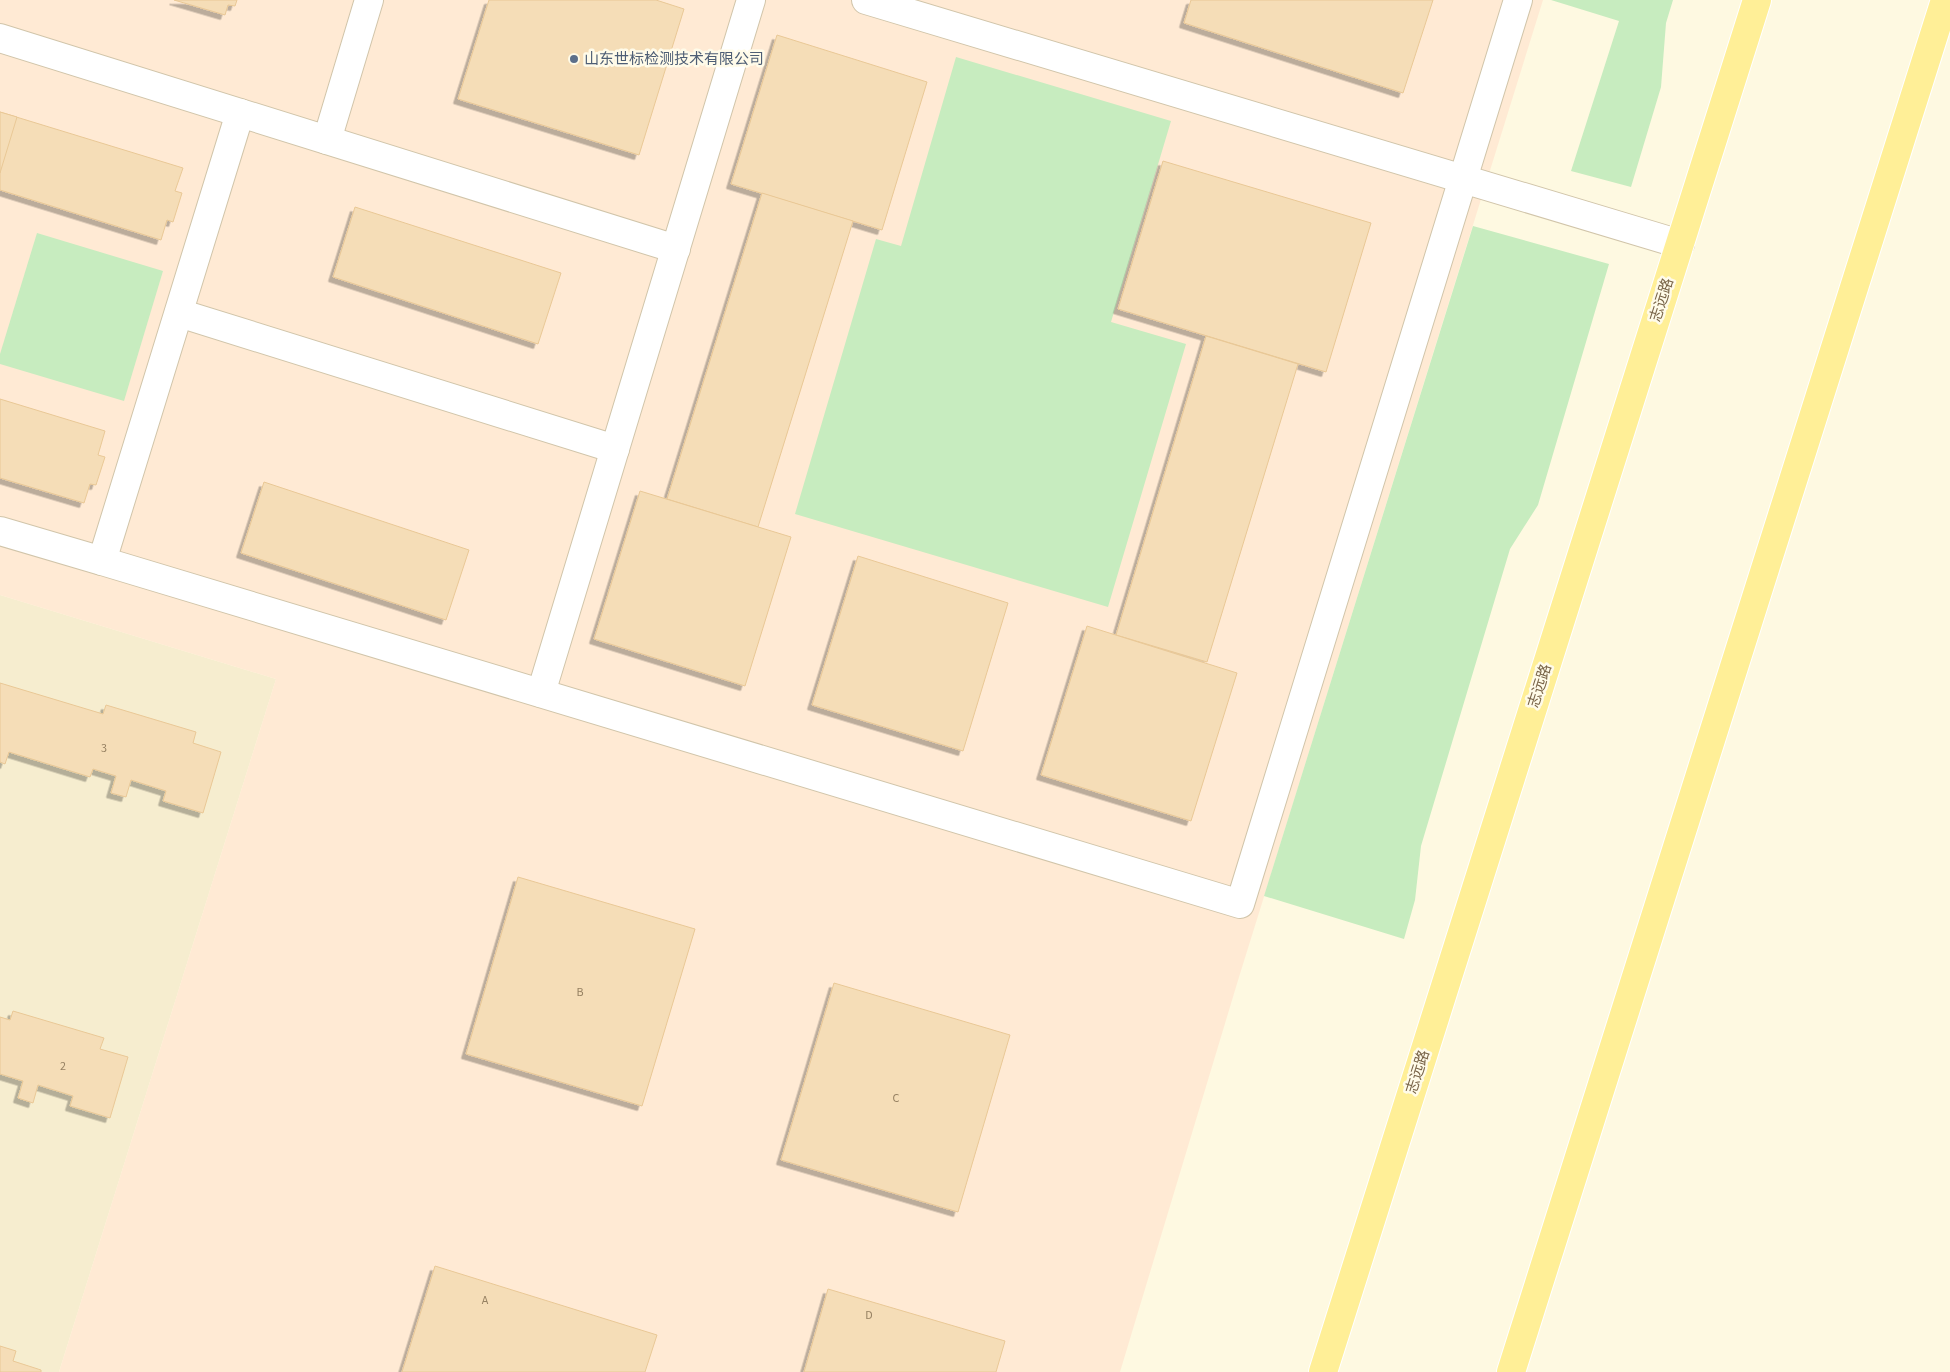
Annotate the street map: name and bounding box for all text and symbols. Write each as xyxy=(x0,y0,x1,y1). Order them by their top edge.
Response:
place label: 山东世标检测技术有限公司 xyxy=(584,49,764,70)
marker: 山东世标检测技术有限公司 xyxy=(568,53,580,65)
street label: 志远路 xyxy=(1645,275,1679,325)
street label: 志远路 xyxy=(1523,661,1557,711)
house number: 3 xyxy=(101,740,107,757)
house number: B xyxy=(576,984,584,1001)
street label: 志远路 xyxy=(1401,1047,1435,1097)
house number: 2 xyxy=(60,1058,66,1075)
house number: C xyxy=(893,1090,900,1107)
house number: A xyxy=(482,1292,489,1309)
house number: D xyxy=(865,1307,873,1324)

